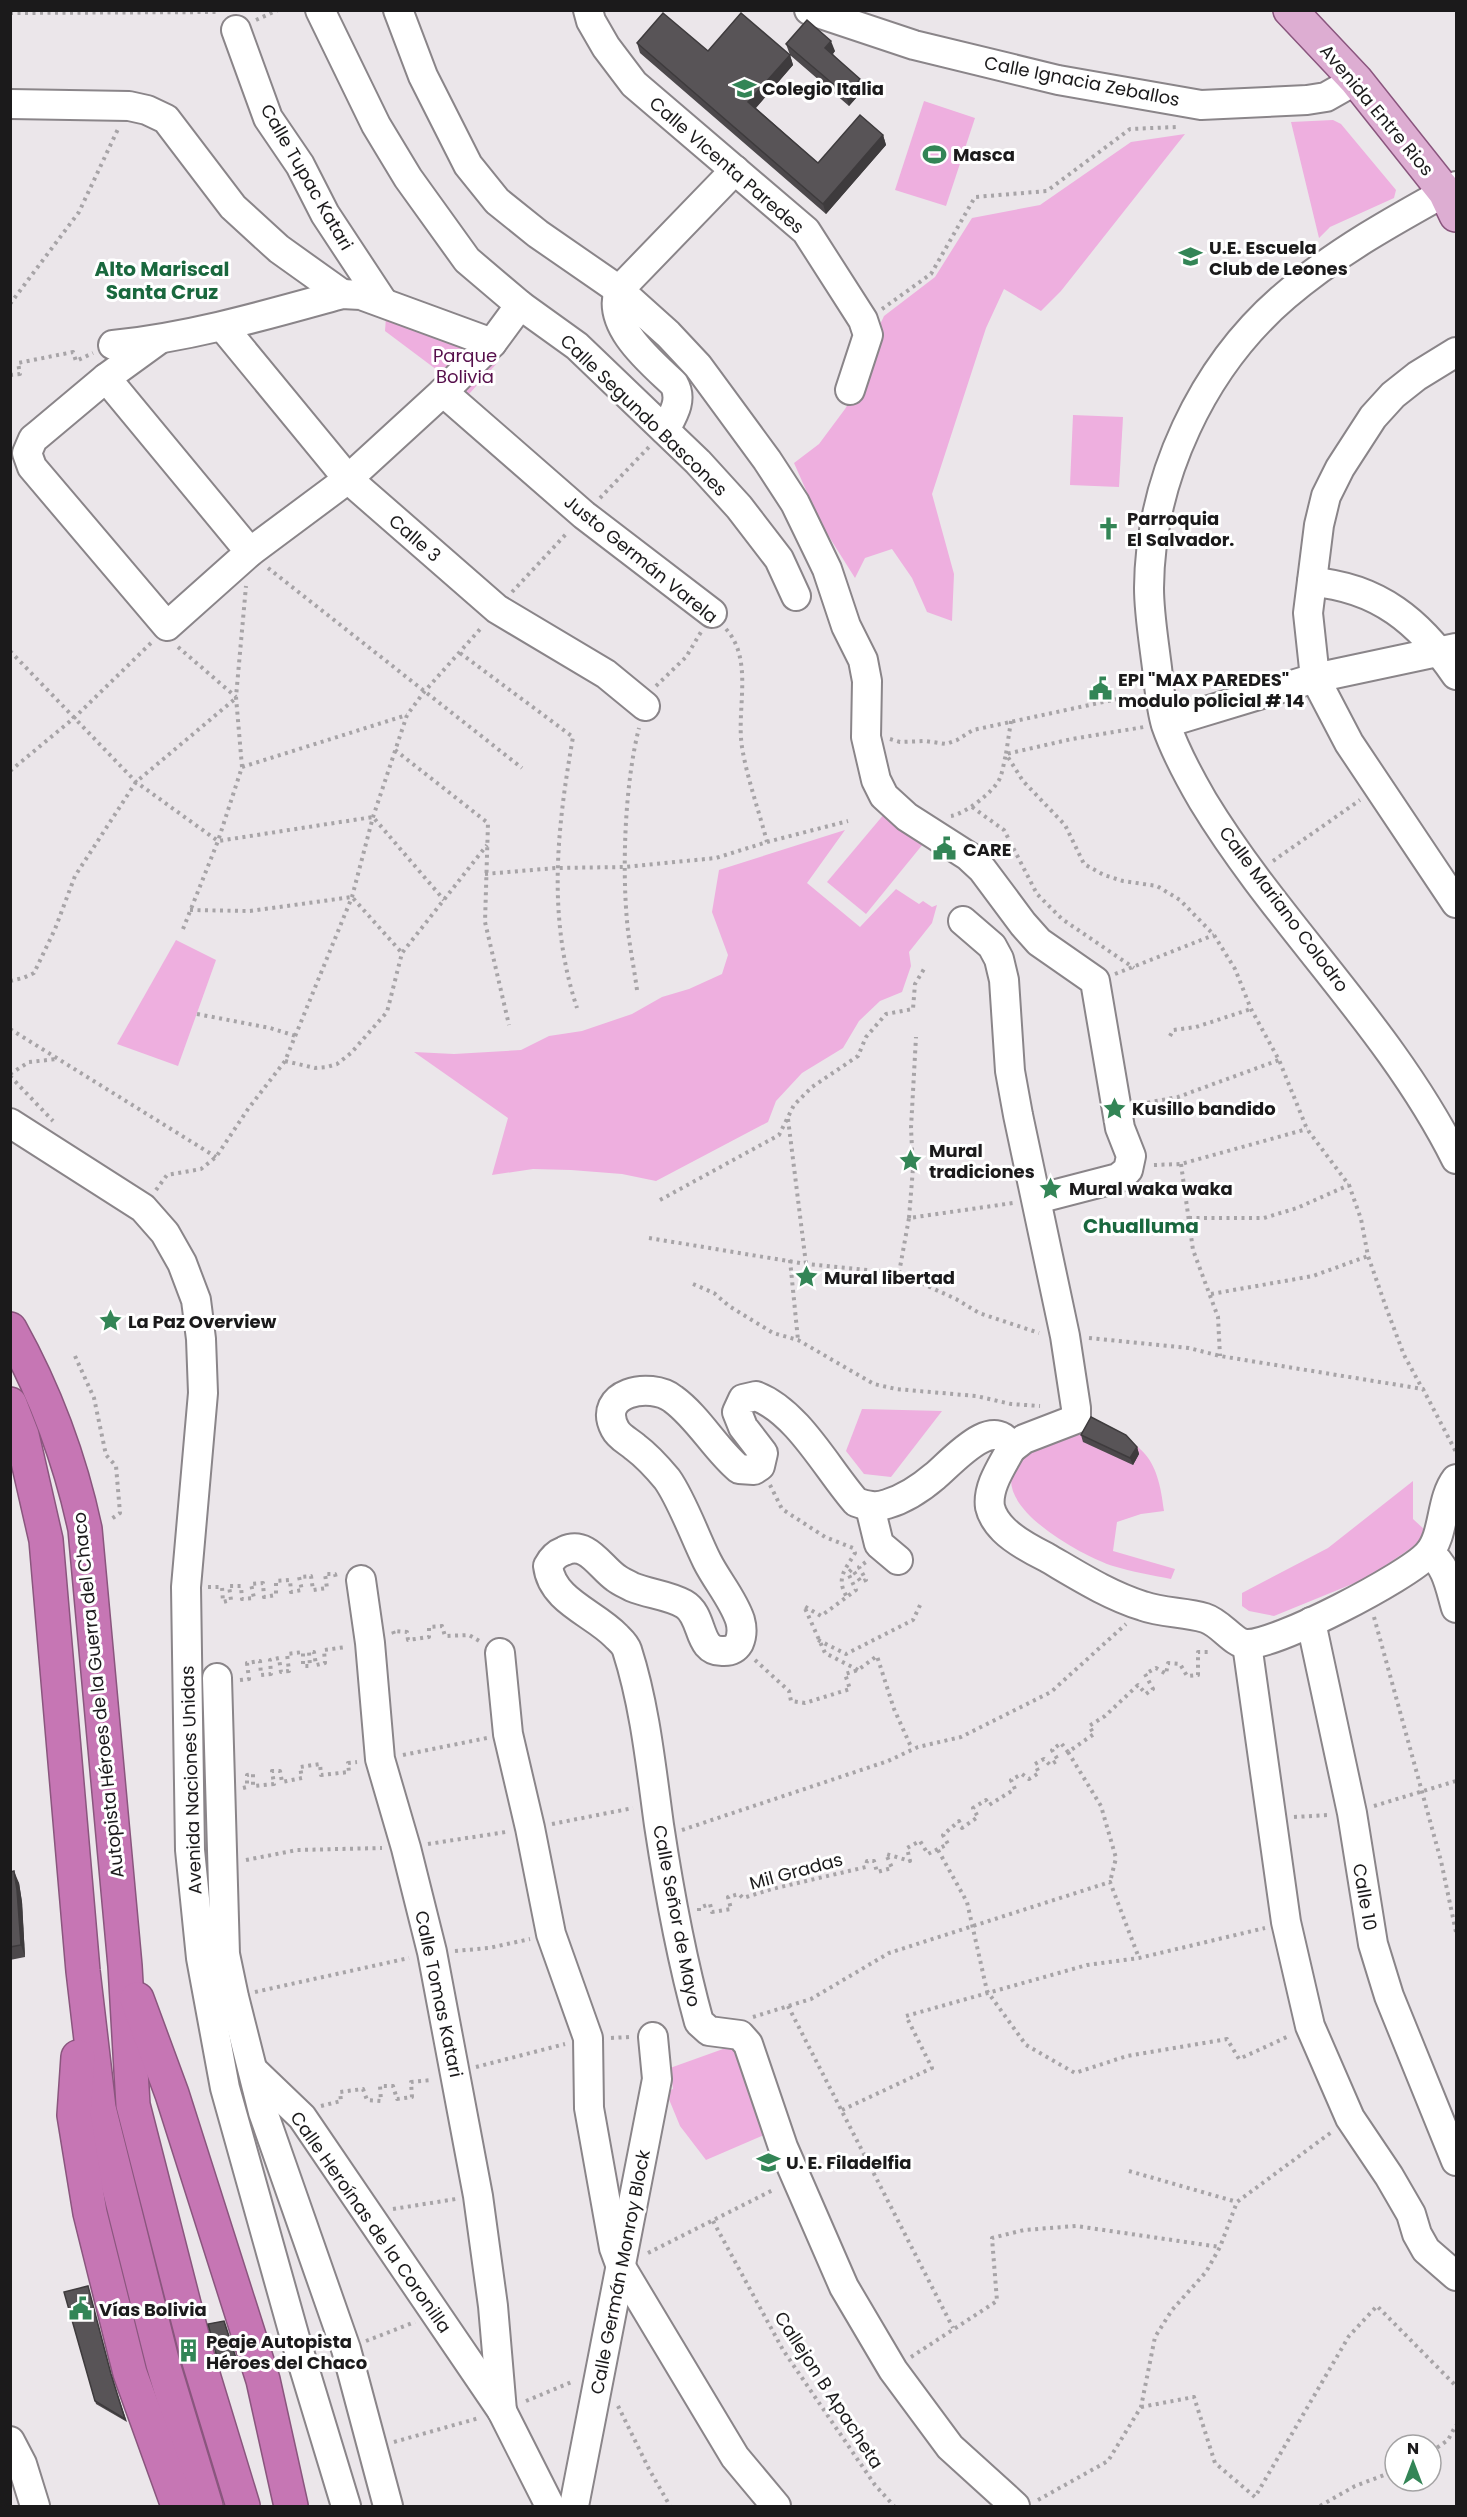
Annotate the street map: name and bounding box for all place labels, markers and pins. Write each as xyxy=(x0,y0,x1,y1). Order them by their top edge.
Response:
school or university icon: Colegio Italia xyxy=(731,75,757,101)
place label: Colegio Italia xyxy=(762,76,884,101)
sports icon: Masca xyxy=(922,141,948,167)
place label: Masca xyxy=(953,142,1015,167)
place label: U.E. Escuela Club de Leones xyxy=(1209,235,1348,281)
school or university icon: U.E. Escuela Club de Leones xyxy=(1178,244,1204,270)
place label: Parroquia El Salvador. xyxy=(1127,506,1234,552)
church icon: Parroquia El Salvador. xyxy=(1096,515,1122,541)
place label: EPI "MAX PAREDES" modulo policial # 14 xyxy=(1118,667,1304,713)
public building icon: EPI "MAX PAREDES" modulo policial # 14 xyxy=(1087,676,1113,702)
public building icon: CARE xyxy=(932,836,958,862)
place label: CARE xyxy=(963,837,1011,862)
place icon: Kusillo bandido xyxy=(1101,1095,1127,1121)
place label: Kusillo bandido xyxy=(1132,1096,1276,1121)
place label: Mural tradiciones xyxy=(929,1138,1035,1184)
place icon: Mural tradiciones xyxy=(898,1147,924,1173)
place icon: Mural waka waka xyxy=(1038,1175,1064,1201)
place label: Mural waka waka xyxy=(1069,1176,1233,1201)
place icon: Mural libertad xyxy=(793,1264,819,1290)
place label: Mural libertad xyxy=(824,1265,955,1290)
place icon: La Paz Overview xyxy=(97,1308,123,1334)
place label: La Paz Overview xyxy=(128,1309,277,1334)
school or university icon: U. E. Filadelfia xyxy=(755,2149,781,2175)
place label: U. E. Filadelfia xyxy=(786,2150,912,2175)
public building icon: Vías Bolivia xyxy=(68,2296,94,2322)
place label: Vías Bolivia xyxy=(99,2297,207,2322)
place label: Peaje Autopista Héroes del Chaco xyxy=(206,2329,367,2375)
building icon: Peaje Autopista Héroes del Chaco xyxy=(175,2338,201,2364)

